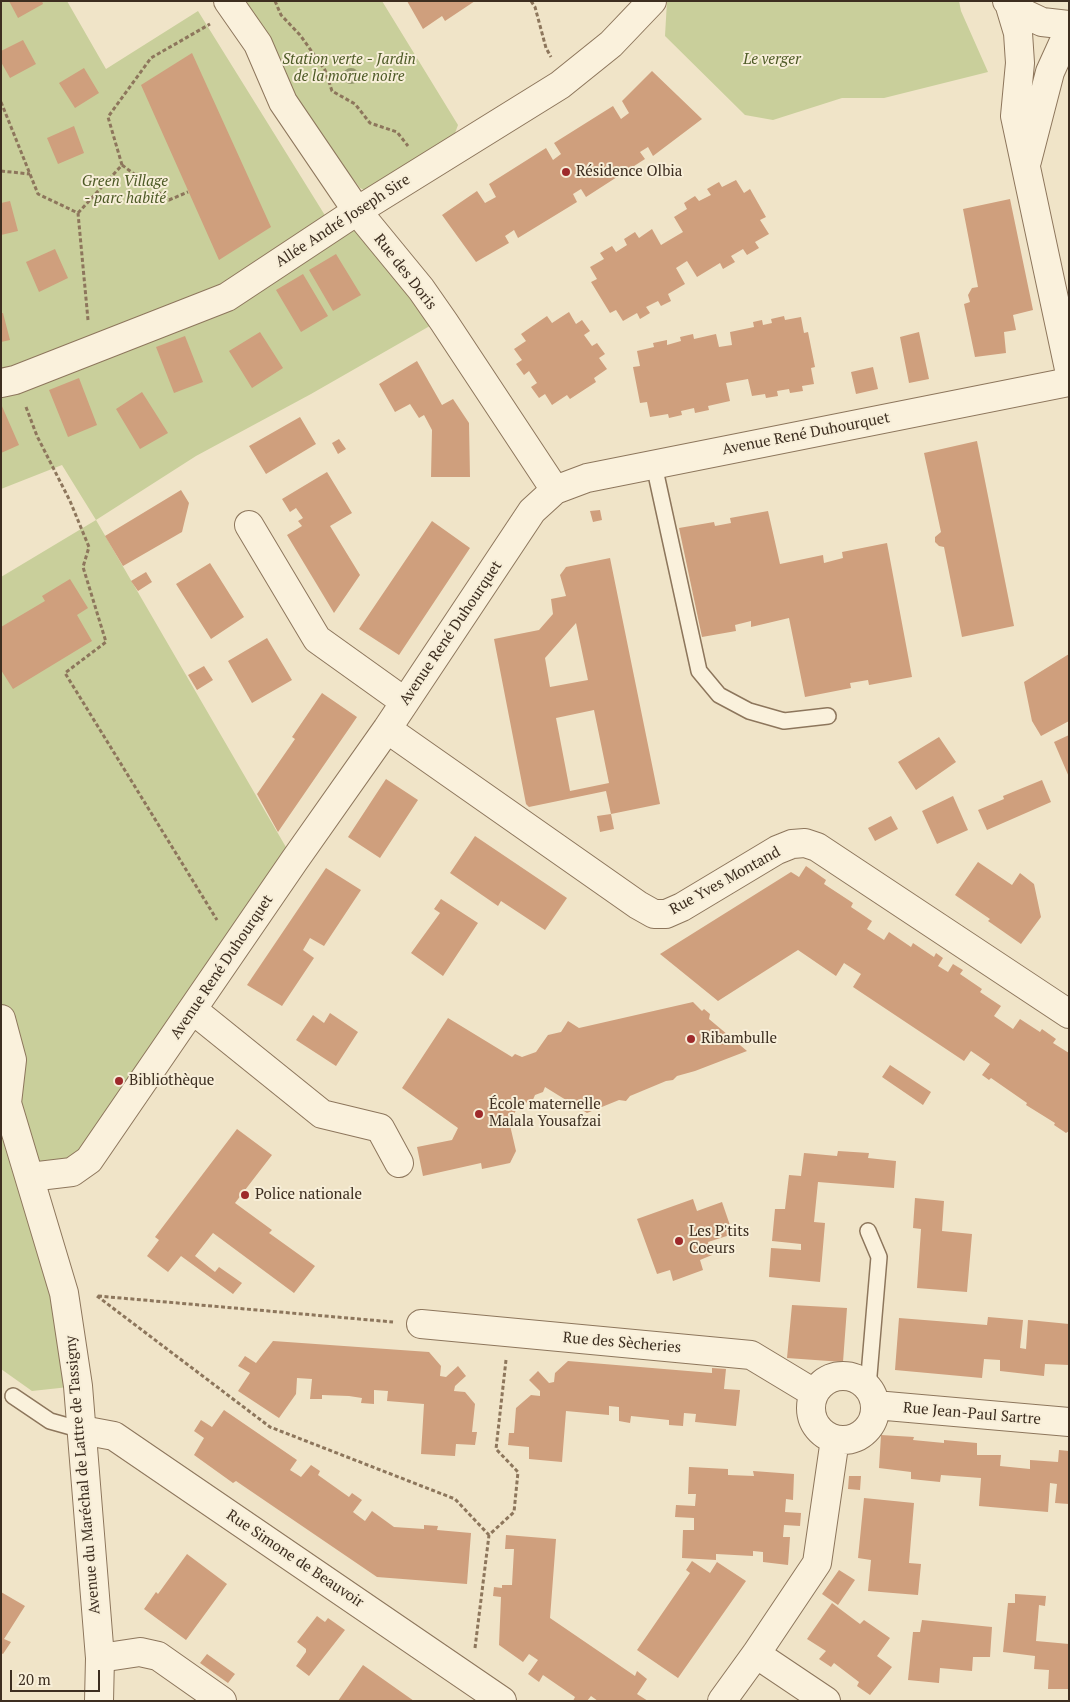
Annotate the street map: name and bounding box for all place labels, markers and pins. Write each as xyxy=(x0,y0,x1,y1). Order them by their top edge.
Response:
place label: Résidence Olbia xyxy=(576,163,682,181)
marker: Résidence Olbia xyxy=(560,166,572,178)
place label: Ribambulle xyxy=(701,1030,777,1048)
marker: Ribambulle xyxy=(685,1033,697,1045)
place label: Bibliothèque xyxy=(129,1072,214,1090)
marker: Bibliothèque xyxy=(113,1075,125,1087)
place label: École maternelle Malala Yousafzai xyxy=(489,1096,601,1131)
marker: École maternelle Malala Yousafzai xyxy=(473,1108,485,1120)
place label: Police nationale xyxy=(255,1186,362,1204)
marker: Police nationale xyxy=(239,1189,251,1201)
place label: Les P'tits Coeurs xyxy=(689,1223,749,1258)
marker: Les P'tits Coeurs xyxy=(673,1235,685,1247)

